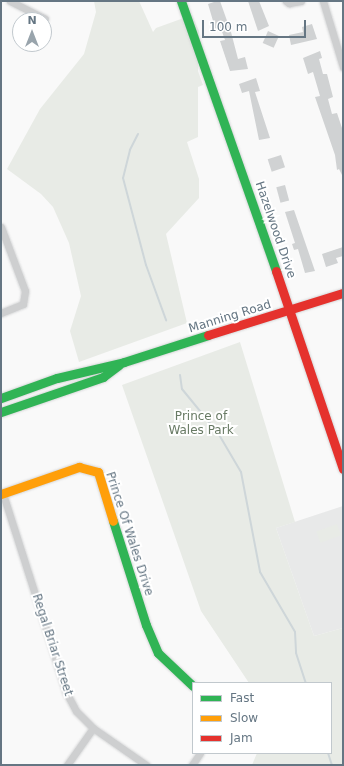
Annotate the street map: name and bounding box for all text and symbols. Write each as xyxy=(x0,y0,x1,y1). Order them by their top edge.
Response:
north arrow xyxy=(12,12,52,52)
scale bar xyxy=(204,12,308,38)
text: N xyxy=(27,14,37,27)
text: 100 m xyxy=(209,20,247,34)
street label: Hazelwood Drive xyxy=(252,180,298,280)
street label: Manning Road xyxy=(187,298,273,336)
park label: Prince of Wales Park xyxy=(168,410,234,438)
street label: Prince Of Wales Drive xyxy=(102,470,156,598)
street label: Regal Briar Street xyxy=(29,592,75,698)
legend xyxy=(192,682,332,754)
text: Fast xyxy=(230,691,254,705)
text: Slow xyxy=(230,711,258,725)
text: Jam xyxy=(230,731,253,745)

